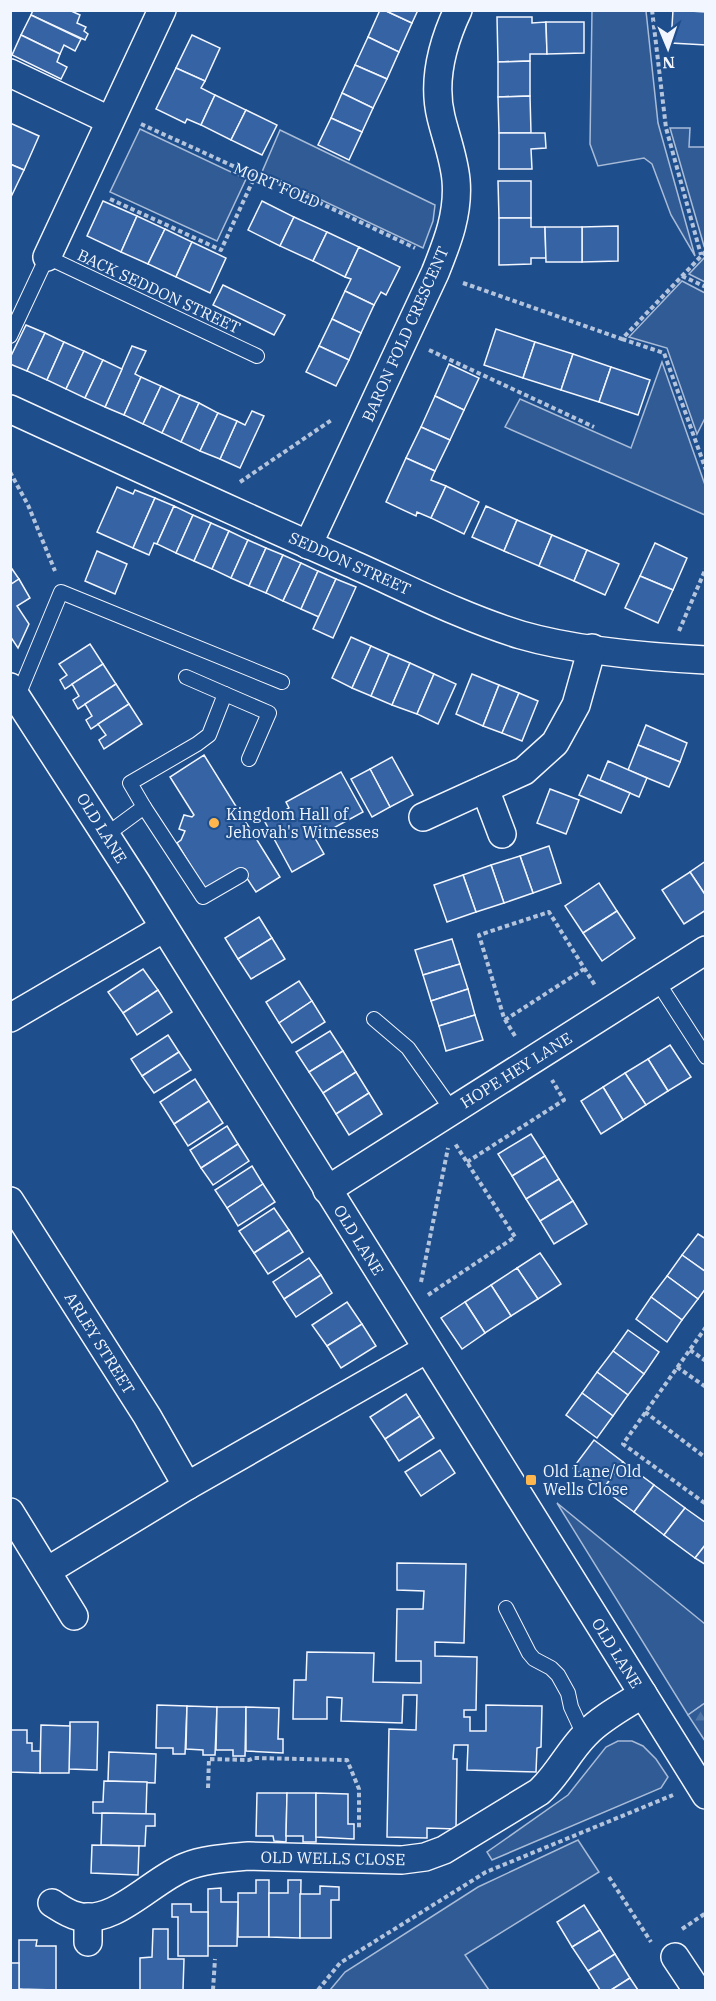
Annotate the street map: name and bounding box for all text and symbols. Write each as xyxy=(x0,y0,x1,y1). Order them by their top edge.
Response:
north arrow xyxy=(638,18,698,78)
text: N xyxy=(662,53,675,73)
street label: MORT FOLD xyxy=(231,158,323,212)
street label: BARON FOLD CRESCENT xyxy=(357,243,453,425)
street label: BACK SEDDON STREET xyxy=(74,244,244,338)
street label: SEDDON STREET xyxy=(286,527,414,599)
street label: OLD LANE xyxy=(73,789,131,867)
place label: Kingdom Hall of Jehovah's Witnesses xyxy=(226,804,379,842)
marker: Kingdom Hall of Jehovah's Witnesses xyxy=(207,816,221,830)
street label: HOPE HEY LANE xyxy=(457,1028,575,1112)
street label: OLD LANE xyxy=(330,1201,388,1279)
street label: ARLEY STREET xyxy=(61,1288,139,1398)
place label: Old Lane/Old Wells Close xyxy=(543,1461,642,1499)
marker: Old Lane/Old Wells Close xyxy=(524,1473,538,1487)
street label: OLD LANE xyxy=(588,1614,646,1692)
street label: OLD WELLS CLOSE xyxy=(261,1847,405,1869)

